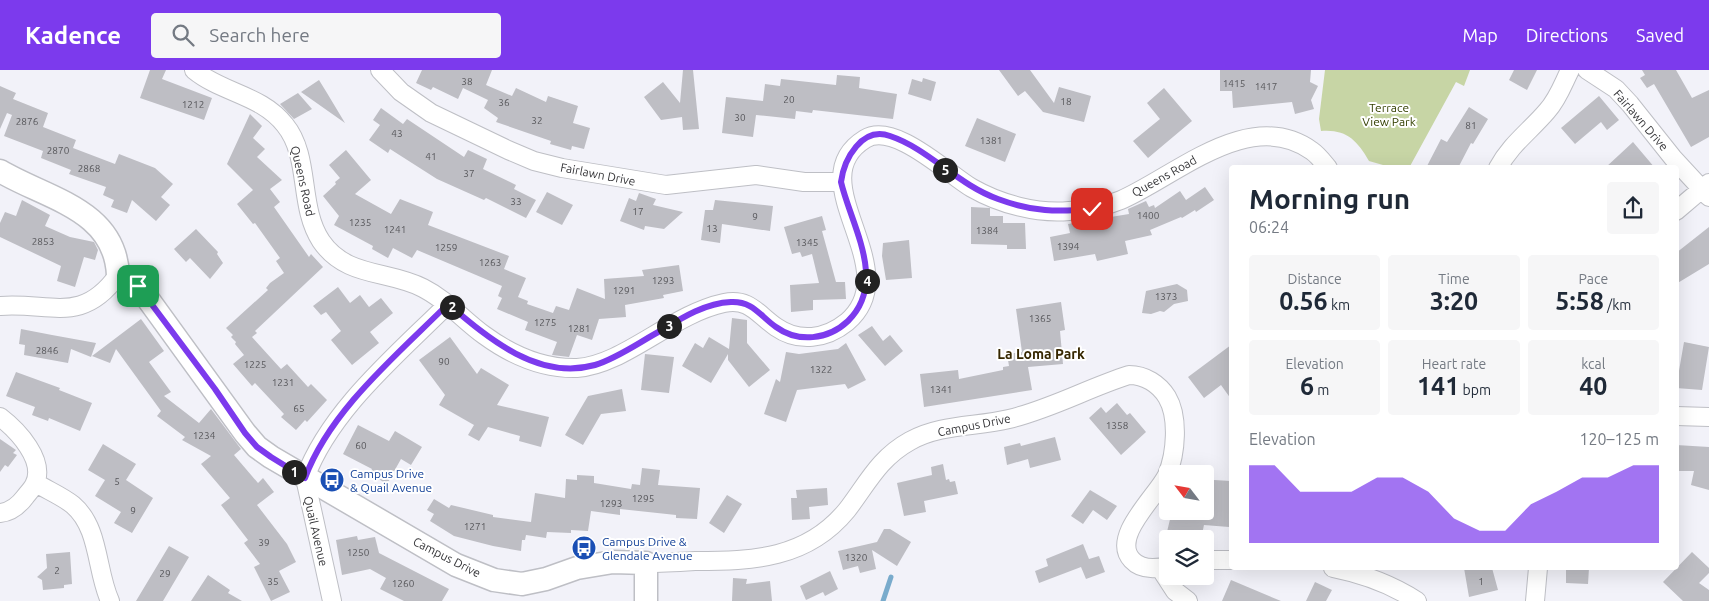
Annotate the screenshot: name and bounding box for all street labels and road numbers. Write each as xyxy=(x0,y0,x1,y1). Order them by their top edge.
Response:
street label: Fairlawn Drive xyxy=(1611,87,1671,153)
street label: Queens Road xyxy=(289,145,317,217)
street label: Queens Road xyxy=(1129,153,1199,199)
street label: Fairlawn Drive xyxy=(559,160,637,188)
street label: Campus Drive xyxy=(936,412,1012,438)
street label: Quail Avenue xyxy=(302,495,330,567)
street label: Campus Drive xyxy=(411,534,483,580)

